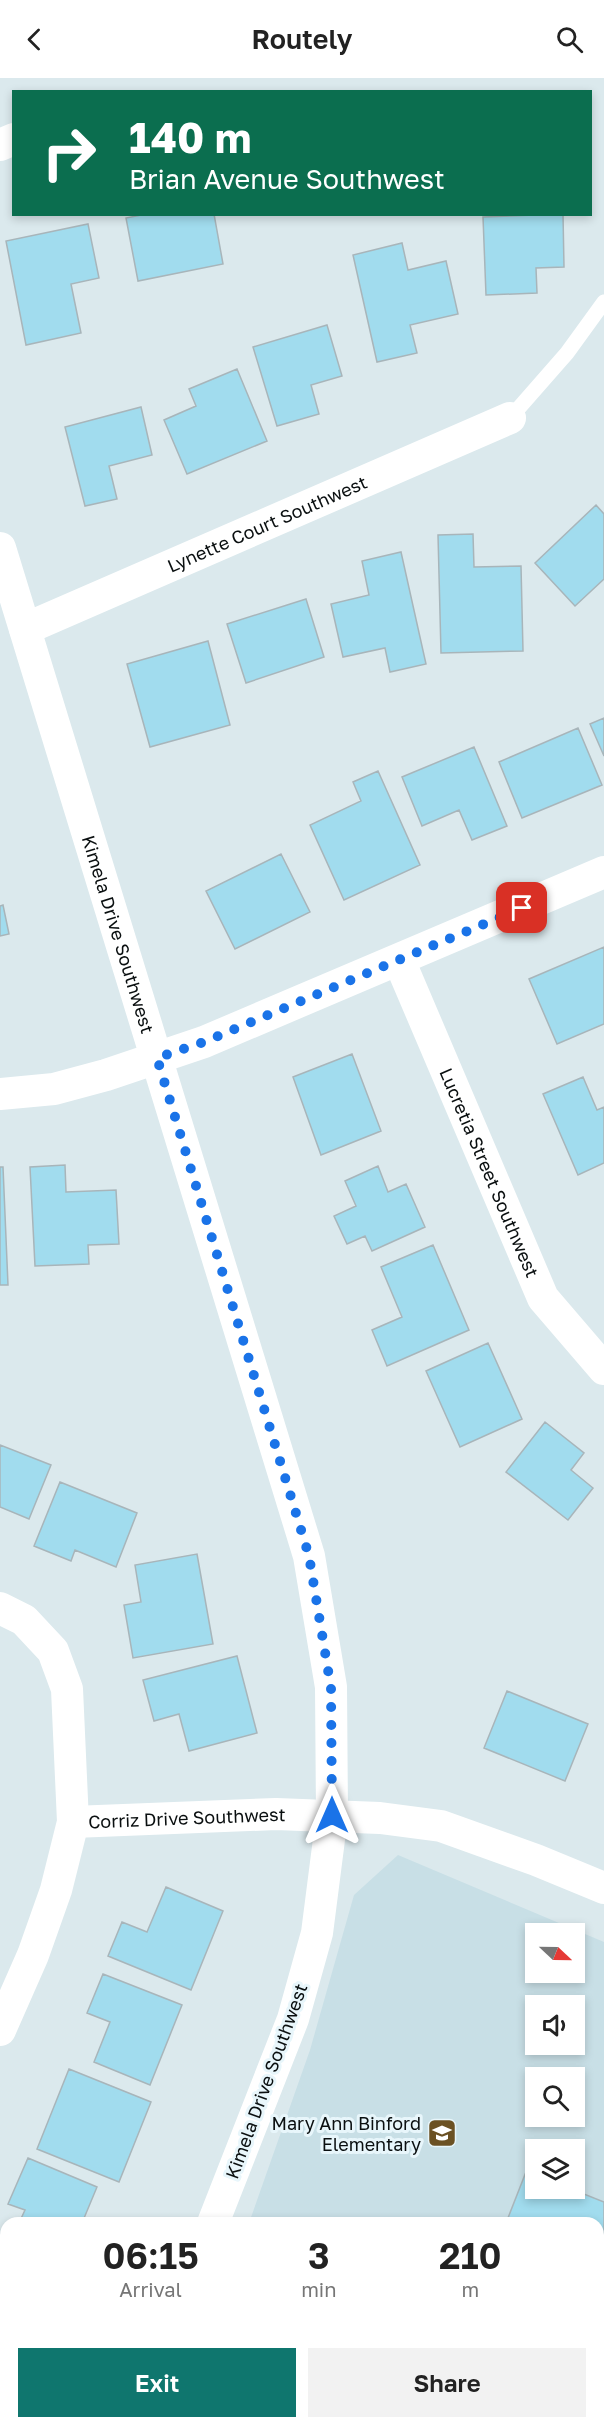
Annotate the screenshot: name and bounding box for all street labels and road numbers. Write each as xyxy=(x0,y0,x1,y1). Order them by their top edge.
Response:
street label: Lynette Court Southwest xyxy=(164,471,370,577)
street label: Kimela Drive Southwest xyxy=(78,832,159,1036)
street label: Lucretia Street Southwest xyxy=(435,1065,544,1280)
street label: Corriz Drive Southwest xyxy=(88,1803,286,1832)
street label: Kimela Drive Southwest xyxy=(220,1980,312,2182)

